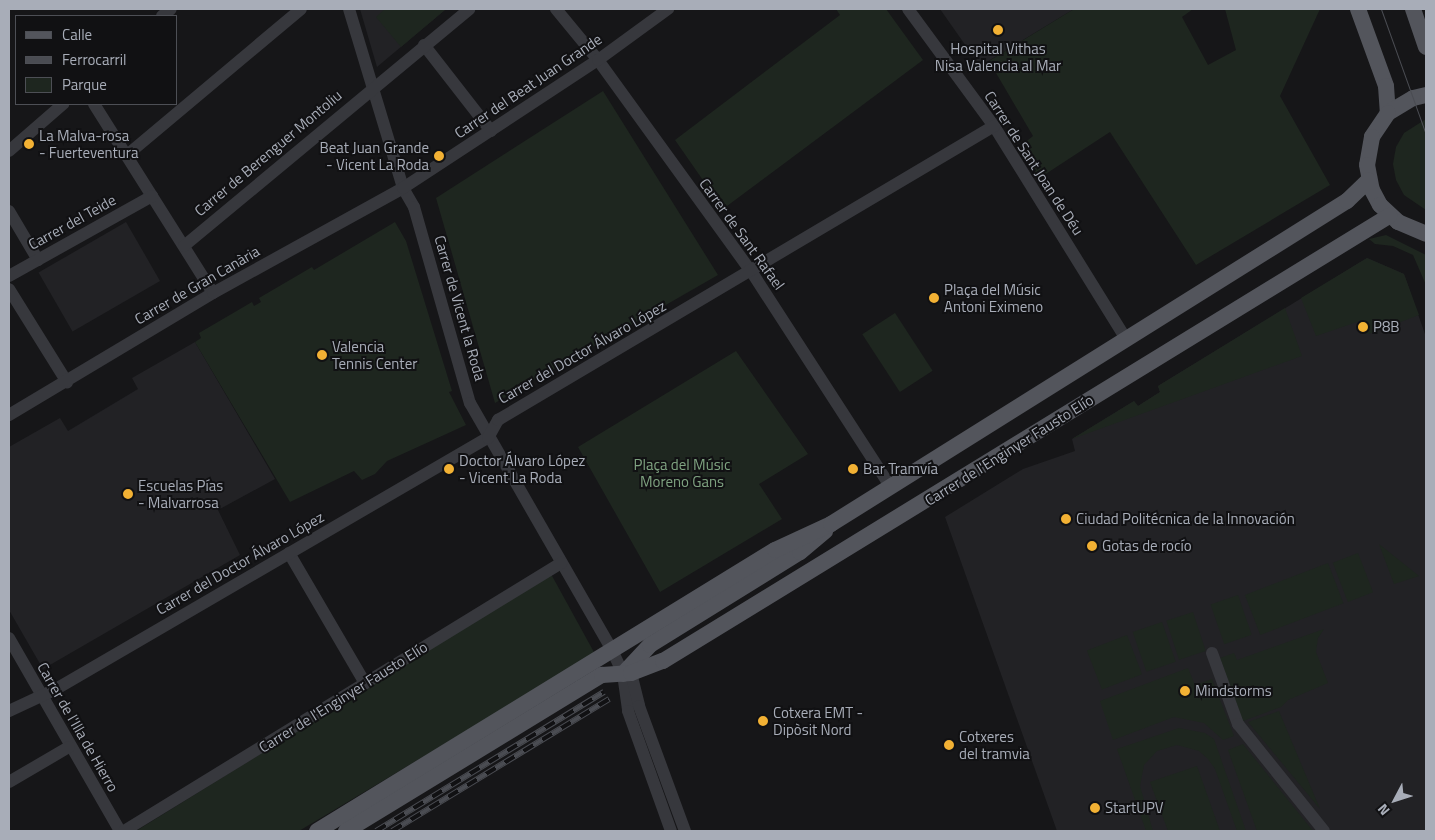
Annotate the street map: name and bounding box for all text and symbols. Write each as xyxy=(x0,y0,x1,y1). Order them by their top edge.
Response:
legend xyxy=(15,15,178,105)
text: Calle xyxy=(62,23,92,46)
marker: Hospital Vithas Nisa Valencia al Mar xyxy=(991,23,1005,37)
street label: Carrer del Beat Juan Grande xyxy=(451,30,605,142)
place label: Hospital Vithas Nisa Valencia al Mar xyxy=(935,39,1061,74)
text: Ferrocarril xyxy=(62,48,127,71)
text: Parque xyxy=(62,73,107,96)
street label: Carrer de Berenguer Montoliu xyxy=(191,86,345,220)
street label: Carrer de Sant Joan de Déu xyxy=(981,88,1087,238)
place label: La Malva-rosa - Fuerteventura xyxy=(39,126,139,161)
marker: La Malva-rosa - Fuerteventura xyxy=(23,138,35,150)
place label: Beat Juan Grande - Vicent La Roda xyxy=(319,138,429,173)
marker: Beat Juan Grande - Vicent La Roda xyxy=(433,150,445,162)
street label: Carrer de Sant Rafael xyxy=(696,175,788,293)
street label: Carrer del Teide xyxy=(25,191,119,253)
street label: Carrer de Vicent la Roda xyxy=(431,233,489,383)
street label: Carrer de Gran Canària xyxy=(131,242,263,328)
place label: Plaça del Músic Antoni Eximeno xyxy=(944,280,1043,315)
marker: Plaça del Músic Antoni Eximeno xyxy=(928,292,940,304)
street label: Carrer del Doctor Álvaro López xyxy=(495,297,669,407)
place label: P8B xyxy=(1373,318,1400,336)
marker: P8B xyxy=(1357,321,1369,333)
place label: Valencia Tennis Center xyxy=(332,337,417,372)
marker: Valencia Tennis Center xyxy=(316,349,328,361)
street label: Carrer de l'Enginyer Fausto Elío xyxy=(921,391,1097,509)
place label: Doctor Álvaro López - Vicent La Roda xyxy=(459,451,585,486)
park label: Plaça del Músic Moreno Gans xyxy=(634,455,730,490)
place label: Bar Tramvía xyxy=(863,460,938,478)
marker: Doctor Álvaro López - Vicent La Roda xyxy=(443,463,455,475)
marker: Bar Tramvía xyxy=(847,463,859,475)
place label: Escuelas Pías - Malvarrosa xyxy=(138,476,223,511)
marker: Escuelas Pías - Malvarrosa xyxy=(122,488,134,500)
street label: Carrer del Doctor Álvaro López xyxy=(153,508,327,618)
place label: Ciudad Politécnica de la Innovación xyxy=(1076,510,1295,528)
marker: Ciudad Politécnica de la Innovación xyxy=(1060,513,1072,525)
place label: Gotas de rocío xyxy=(1102,537,1192,555)
marker: Gotas de rocío xyxy=(1086,540,1098,552)
street label: Carrer de l'Enginyer Fausto Elío xyxy=(255,638,431,756)
street label: Carrer de l'Illa de Hierro xyxy=(34,659,122,795)
place label: Mindstorms xyxy=(1195,682,1272,700)
marker: Mindstorms xyxy=(1179,685,1191,697)
place label: Cotxera EMT - Dipòsit Nord xyxy=(773,703,863,738)
marker: Cotxera EMT - Dipòsit Nord xyxy=(757,715,769,727)
place label: Cotxeres del tramvia xyxy=(959,727,1030,762)
marker: Cotxeres del tramvia xyxy=(943,739,955,751)
north arrow xyxy=(1370,775,1420,825)
place label: StartUPV xyxy=(1105,799,1163,817)
text: N xyxy=(1372,800,1394,820)
marker: StartUPV xyxy=(1089,802,1101,814)

